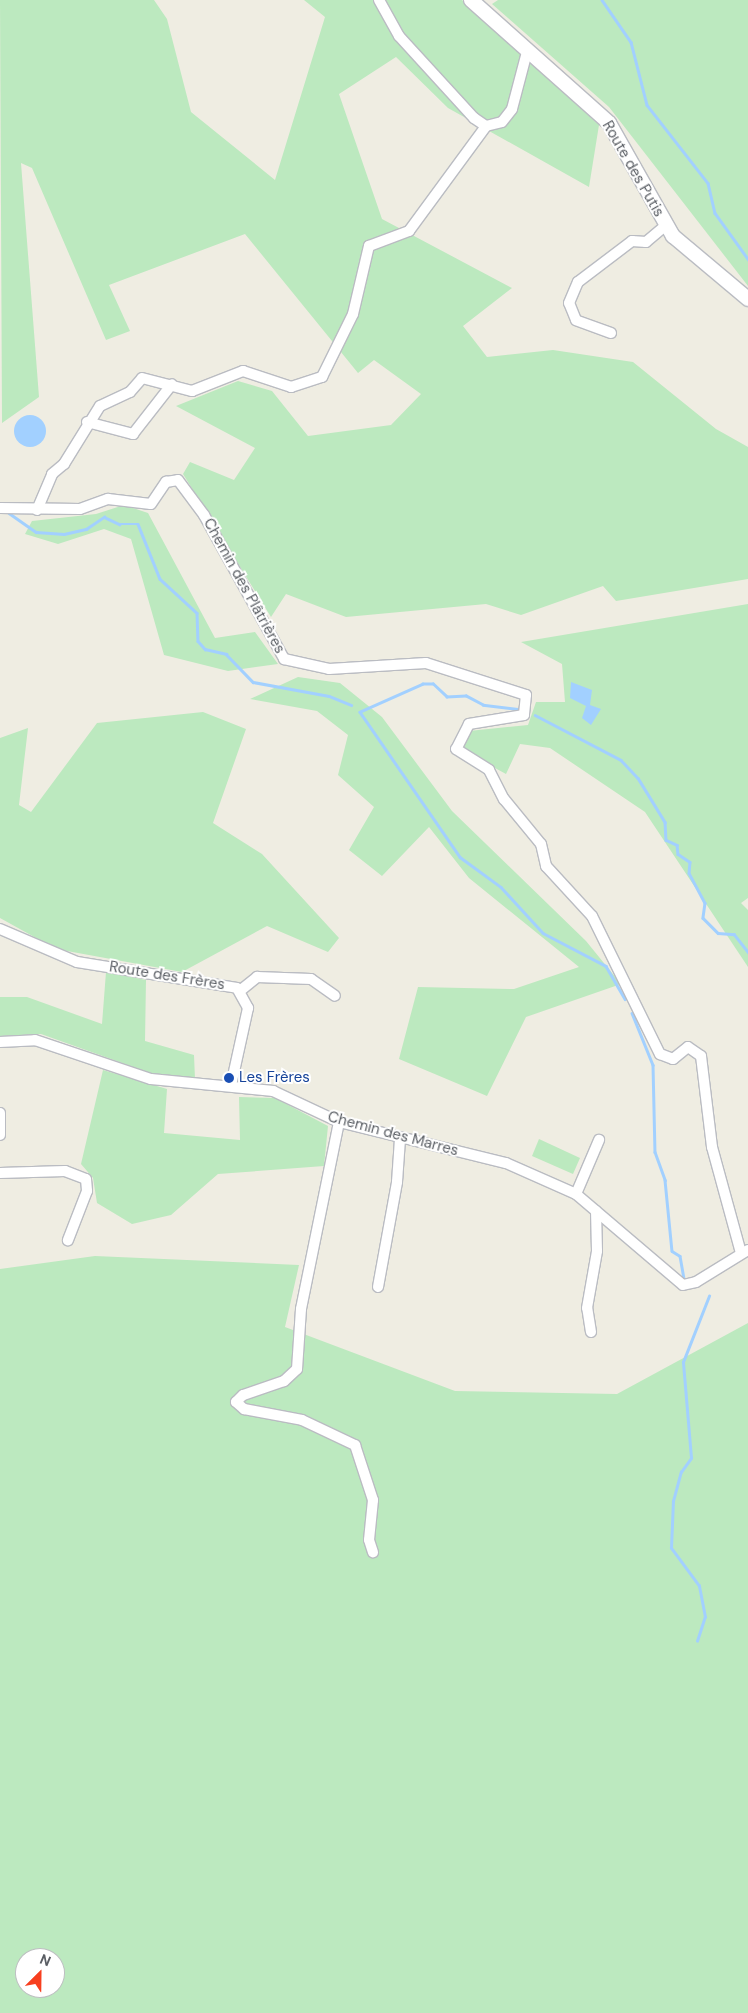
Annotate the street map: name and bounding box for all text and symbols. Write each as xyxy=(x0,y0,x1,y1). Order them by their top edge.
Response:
street label: Route des Putis xyxy=(598,118,668,220)
street label: Chemin des Plâtrières xyxy=(199,515,289,657)
street label: Route des Frères xyxy=(108,958,226,994)
place label: Les Frères xyxy=(239,1069,310,1087)
marker: Les Frères xyxy=(223,1072,235,1084)
street label: Chemin des Marres xyxy=(326,1108,460,1160)
north arrow xyxy=(15,1948,65,1998)
text: N xyxy=(37,1950,54,1970)

